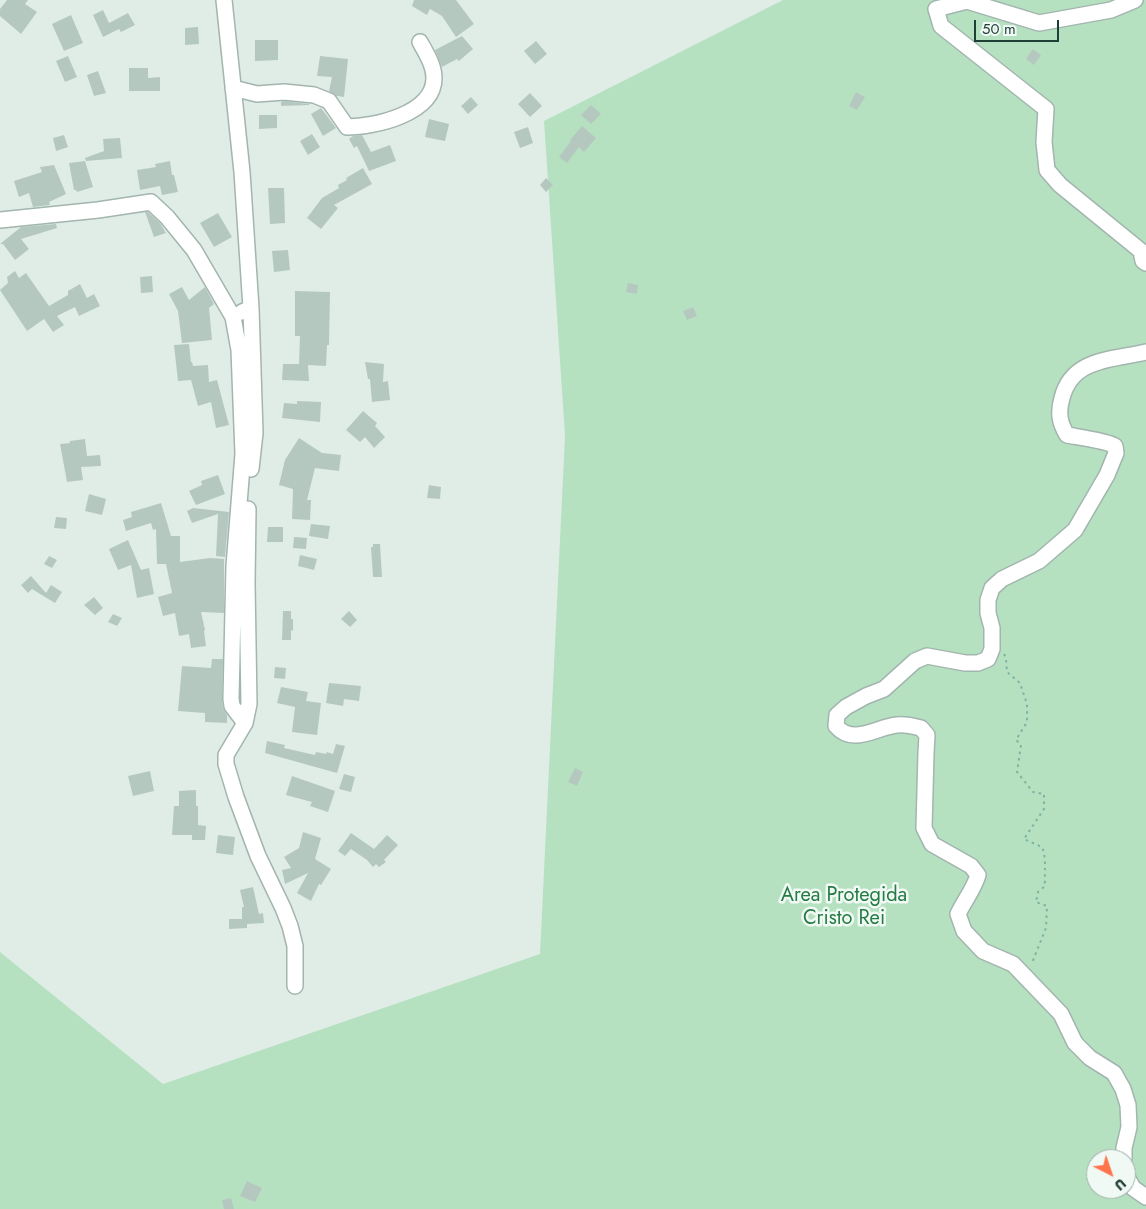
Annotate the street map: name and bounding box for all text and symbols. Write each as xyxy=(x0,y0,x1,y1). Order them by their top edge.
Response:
scale bar xyxy=(976,10,1061,42)
text: 50 m xyxy=(982,18,1016,40)
park label: Area Protegida Cristo Rei xyxy=(781,884,907,931)
north arrow xyxy=(1086,1149,1136,1199)
text: U xyxy=(1110,1174,1130,1195)

